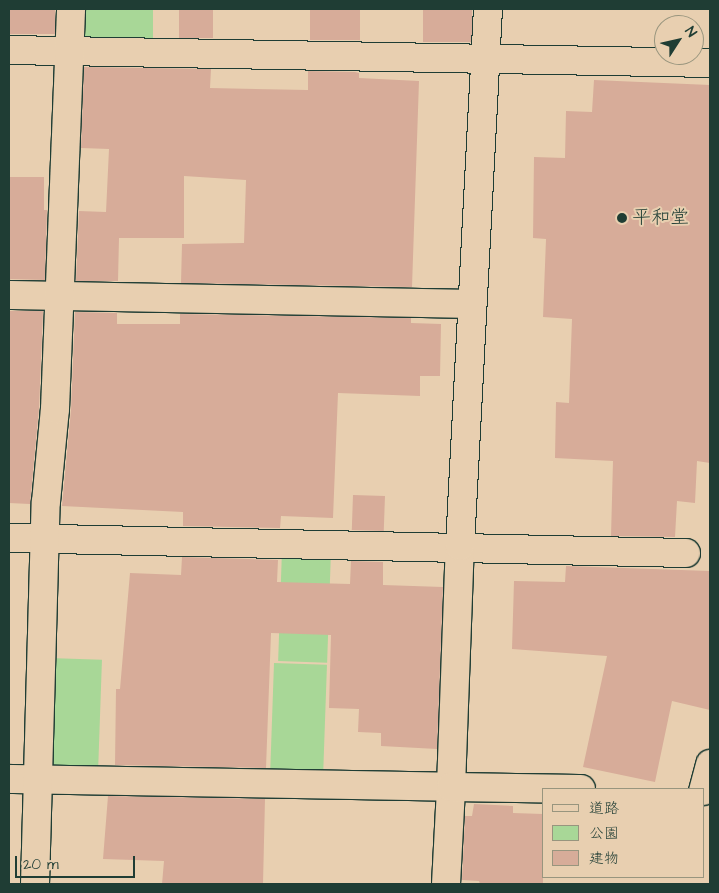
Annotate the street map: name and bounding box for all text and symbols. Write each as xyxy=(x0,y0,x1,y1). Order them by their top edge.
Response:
north arrow xyxy=(654,15,704,65)
text: N xyxy=(680,23,701,41)
place label: 平和堂 xyxy=(632,207,689,229)
marker: 平和堂 xyxy=(616,212,628,224)
legend xyxy=(542,788,704,878)
text: 道路 xyxy=(589,798,619,819)
text: 公園 xyxy=(589,823,619,844)
scale bar xyxy=(18,846,138,878)
text: 建物 xyxy=(589,848,619,869)
text: 20 m xyxy=(23,854,59,875)

